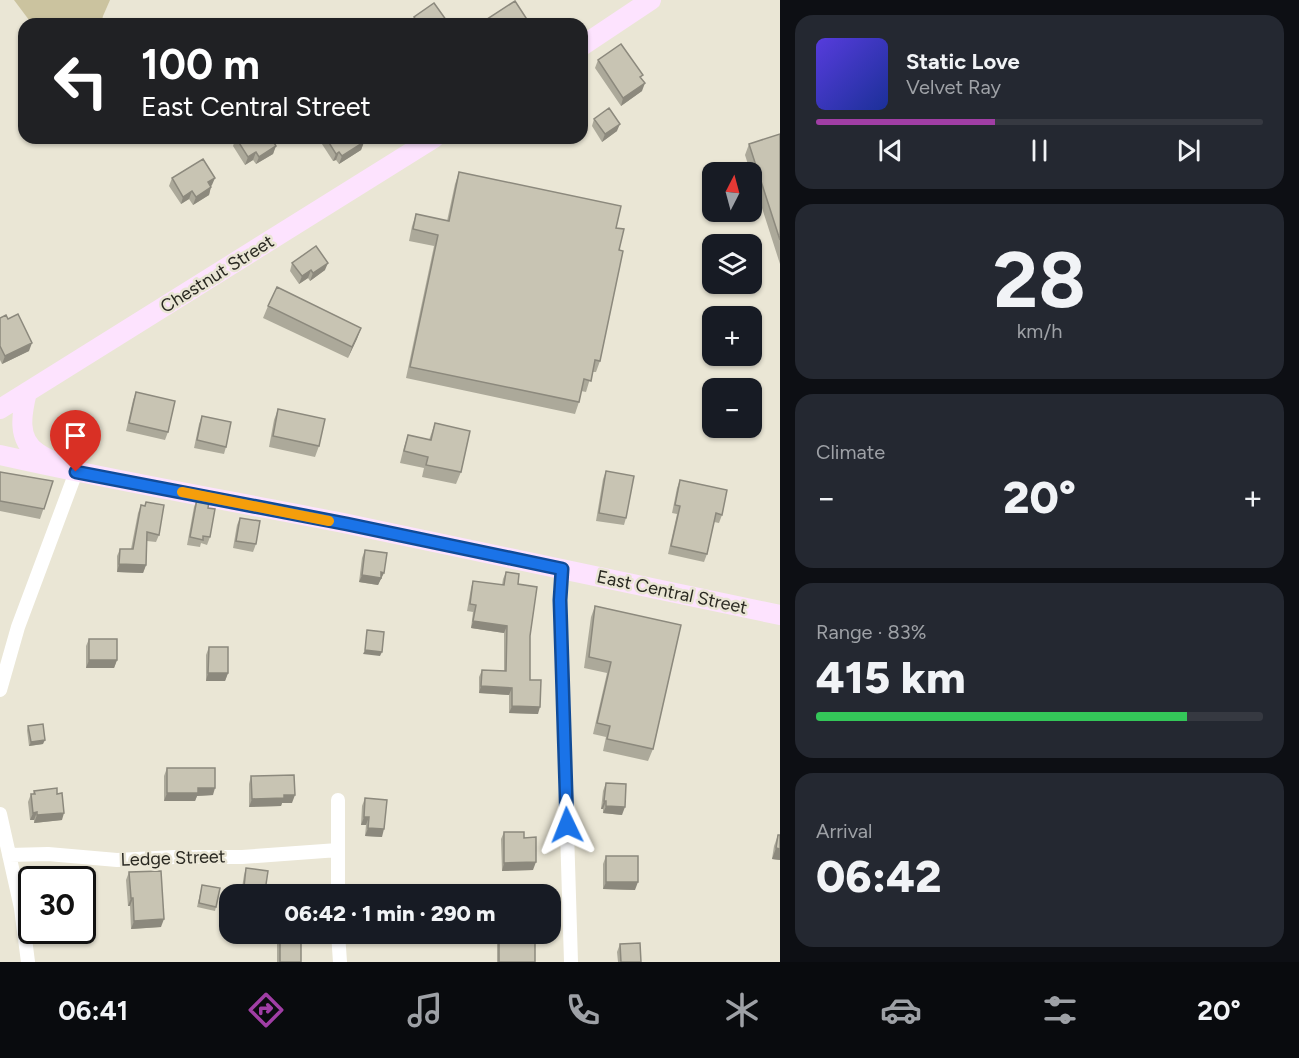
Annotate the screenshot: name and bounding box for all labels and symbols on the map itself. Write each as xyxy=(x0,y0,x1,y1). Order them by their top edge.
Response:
north arrow xyxy=(702,162,762,222)
street label: Chestnut Street xyxy=(156,230,278,318)
pin xyxy=(50,410,101,472)
street label: East Central Street xyxy=(595,565,749,619)
position arrow xyxy=(535,793,599,857)
street label: Ledge Street xyxy=(120,845,226,871)
speed limit sign: 30 xyxy=(18,866,96,944)

